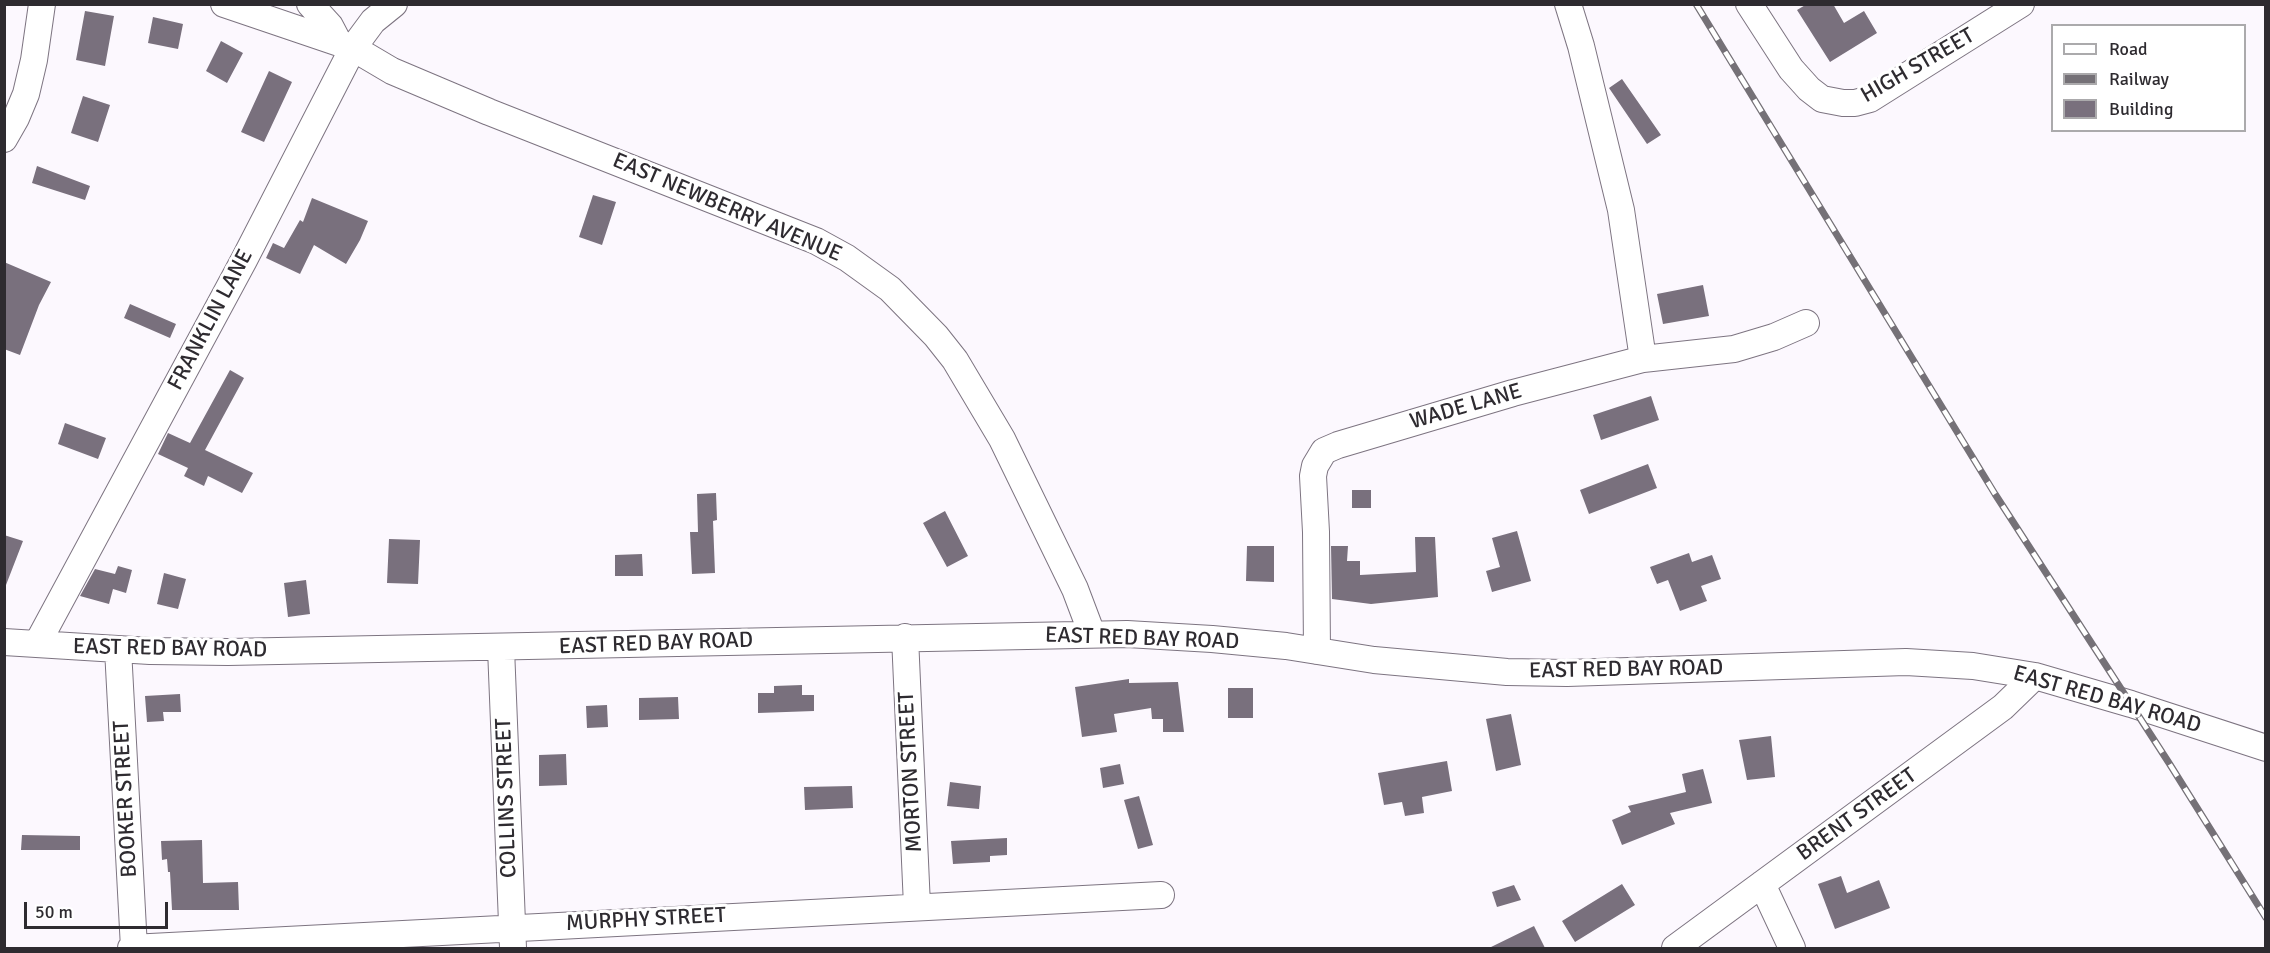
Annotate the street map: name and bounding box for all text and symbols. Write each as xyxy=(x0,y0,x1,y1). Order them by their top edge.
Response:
street label: HIGH STREET xyxy=(1857,23,1979,109)
legend xyxy=(2051,24,2246,132)
text: Road xyxy=(2109,38,2148,60)
text: Railway xyxy=(2109,68,2169,90)
text: Building xyxy=(2109,98,2173,120)
street label: EAST NEWBERRY AVENUE xyxy=(608,148,846,268)
street label: FRANKLIN LANE xyxy=(163,245,259,395)
street label: WADE LANE xyxy=(1407,378,1525,436)
street label: EAST RED BAY ROAD xyxy=(1044,622,1240,656)
street label: EAST RED BAY ROAD xyxy=(558,627,754,661)
street label: EAST RED BAY ROAD xyxy=(73,634,267,664)
street label: EAST RED BAY ROAD xyxy=(1529,655,1723,685)
street label: EAST RED BAY ROAD xyxy=(2010,661,2204,739)
street label: MORTON STREET xyxy=(894,691,928,853)
street label: COLLINS STREET xyxy=(491,718,523,878)
street label: BOOKER STREET xyxy=(109,720,143,878)
street label: BRENT STREET xyxy=(1792,763,1922,867)
scale bar xyxy=(27,890,171,928)
text: 50 m xyxy=(35,901,73,923)
street label: MURPHY STREET xyxy=(565,903,727,937)

